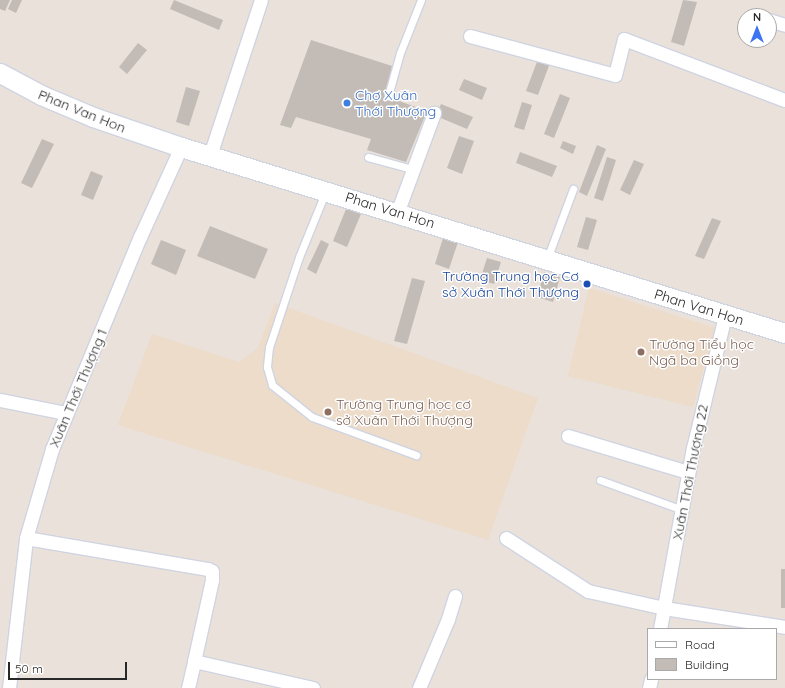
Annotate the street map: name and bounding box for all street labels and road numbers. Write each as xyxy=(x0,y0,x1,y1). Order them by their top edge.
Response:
street label: Phan Van Hon xyxy=(36,86,128,136)
street label: Phan Van Hon xyxy=(343,188,437,232)
street label: Phan Van Hon xyxy=(652,285,746,329)
street label: Xuân Thới Thượng 1 xyxy=(45,326,111,450)
street label: Xuân Thới Thượng 22 xyxy=(669,403,711,541)

